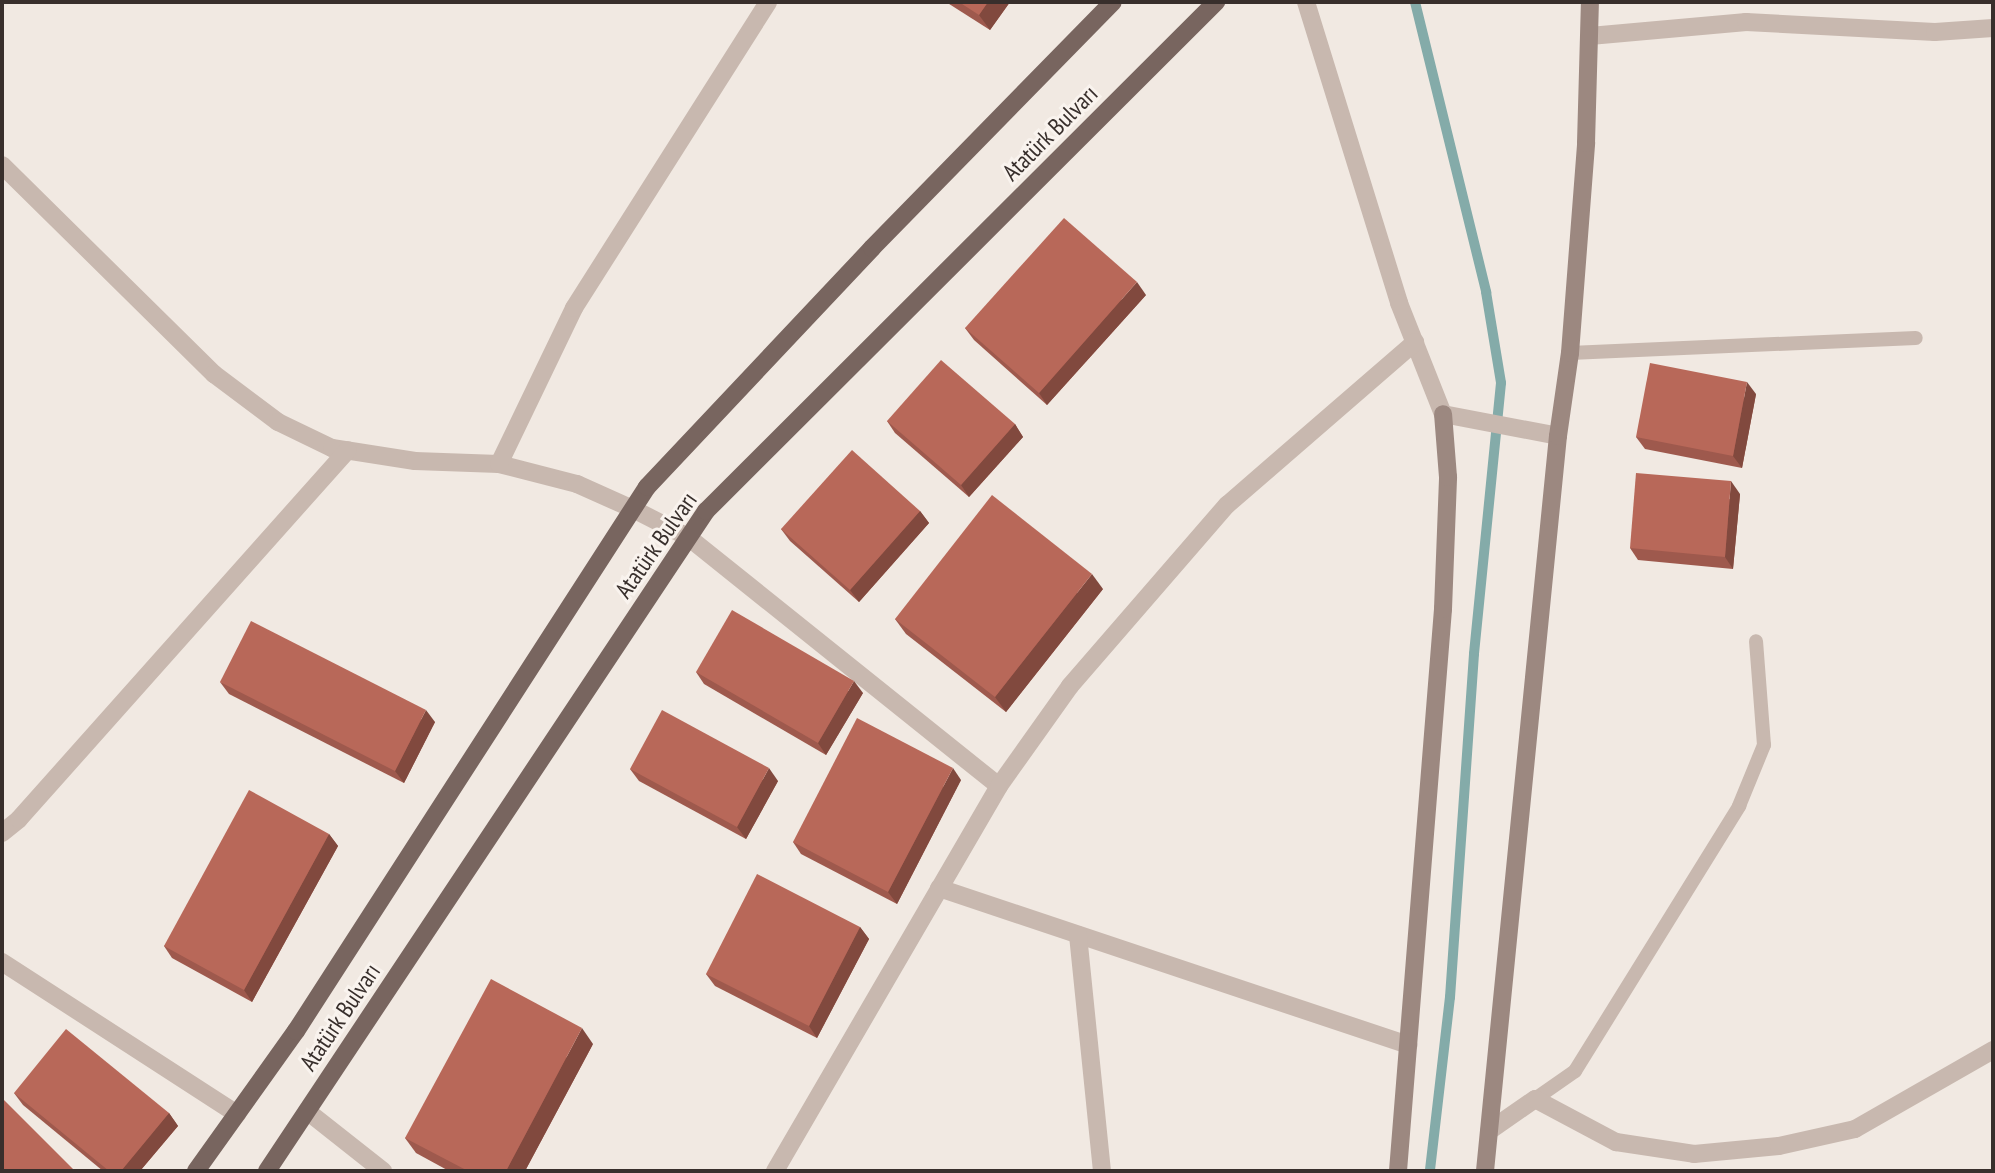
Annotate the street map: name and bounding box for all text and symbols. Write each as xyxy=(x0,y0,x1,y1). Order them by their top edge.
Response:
street label: Atatürk Bulvarı xyxy=(996,79,1104,187)
street label: Atatürk Bulvarı xyxy=(609,486,703,604)
street label: Atatürk Bulvarı xyxy=(294,958,386,1076)

